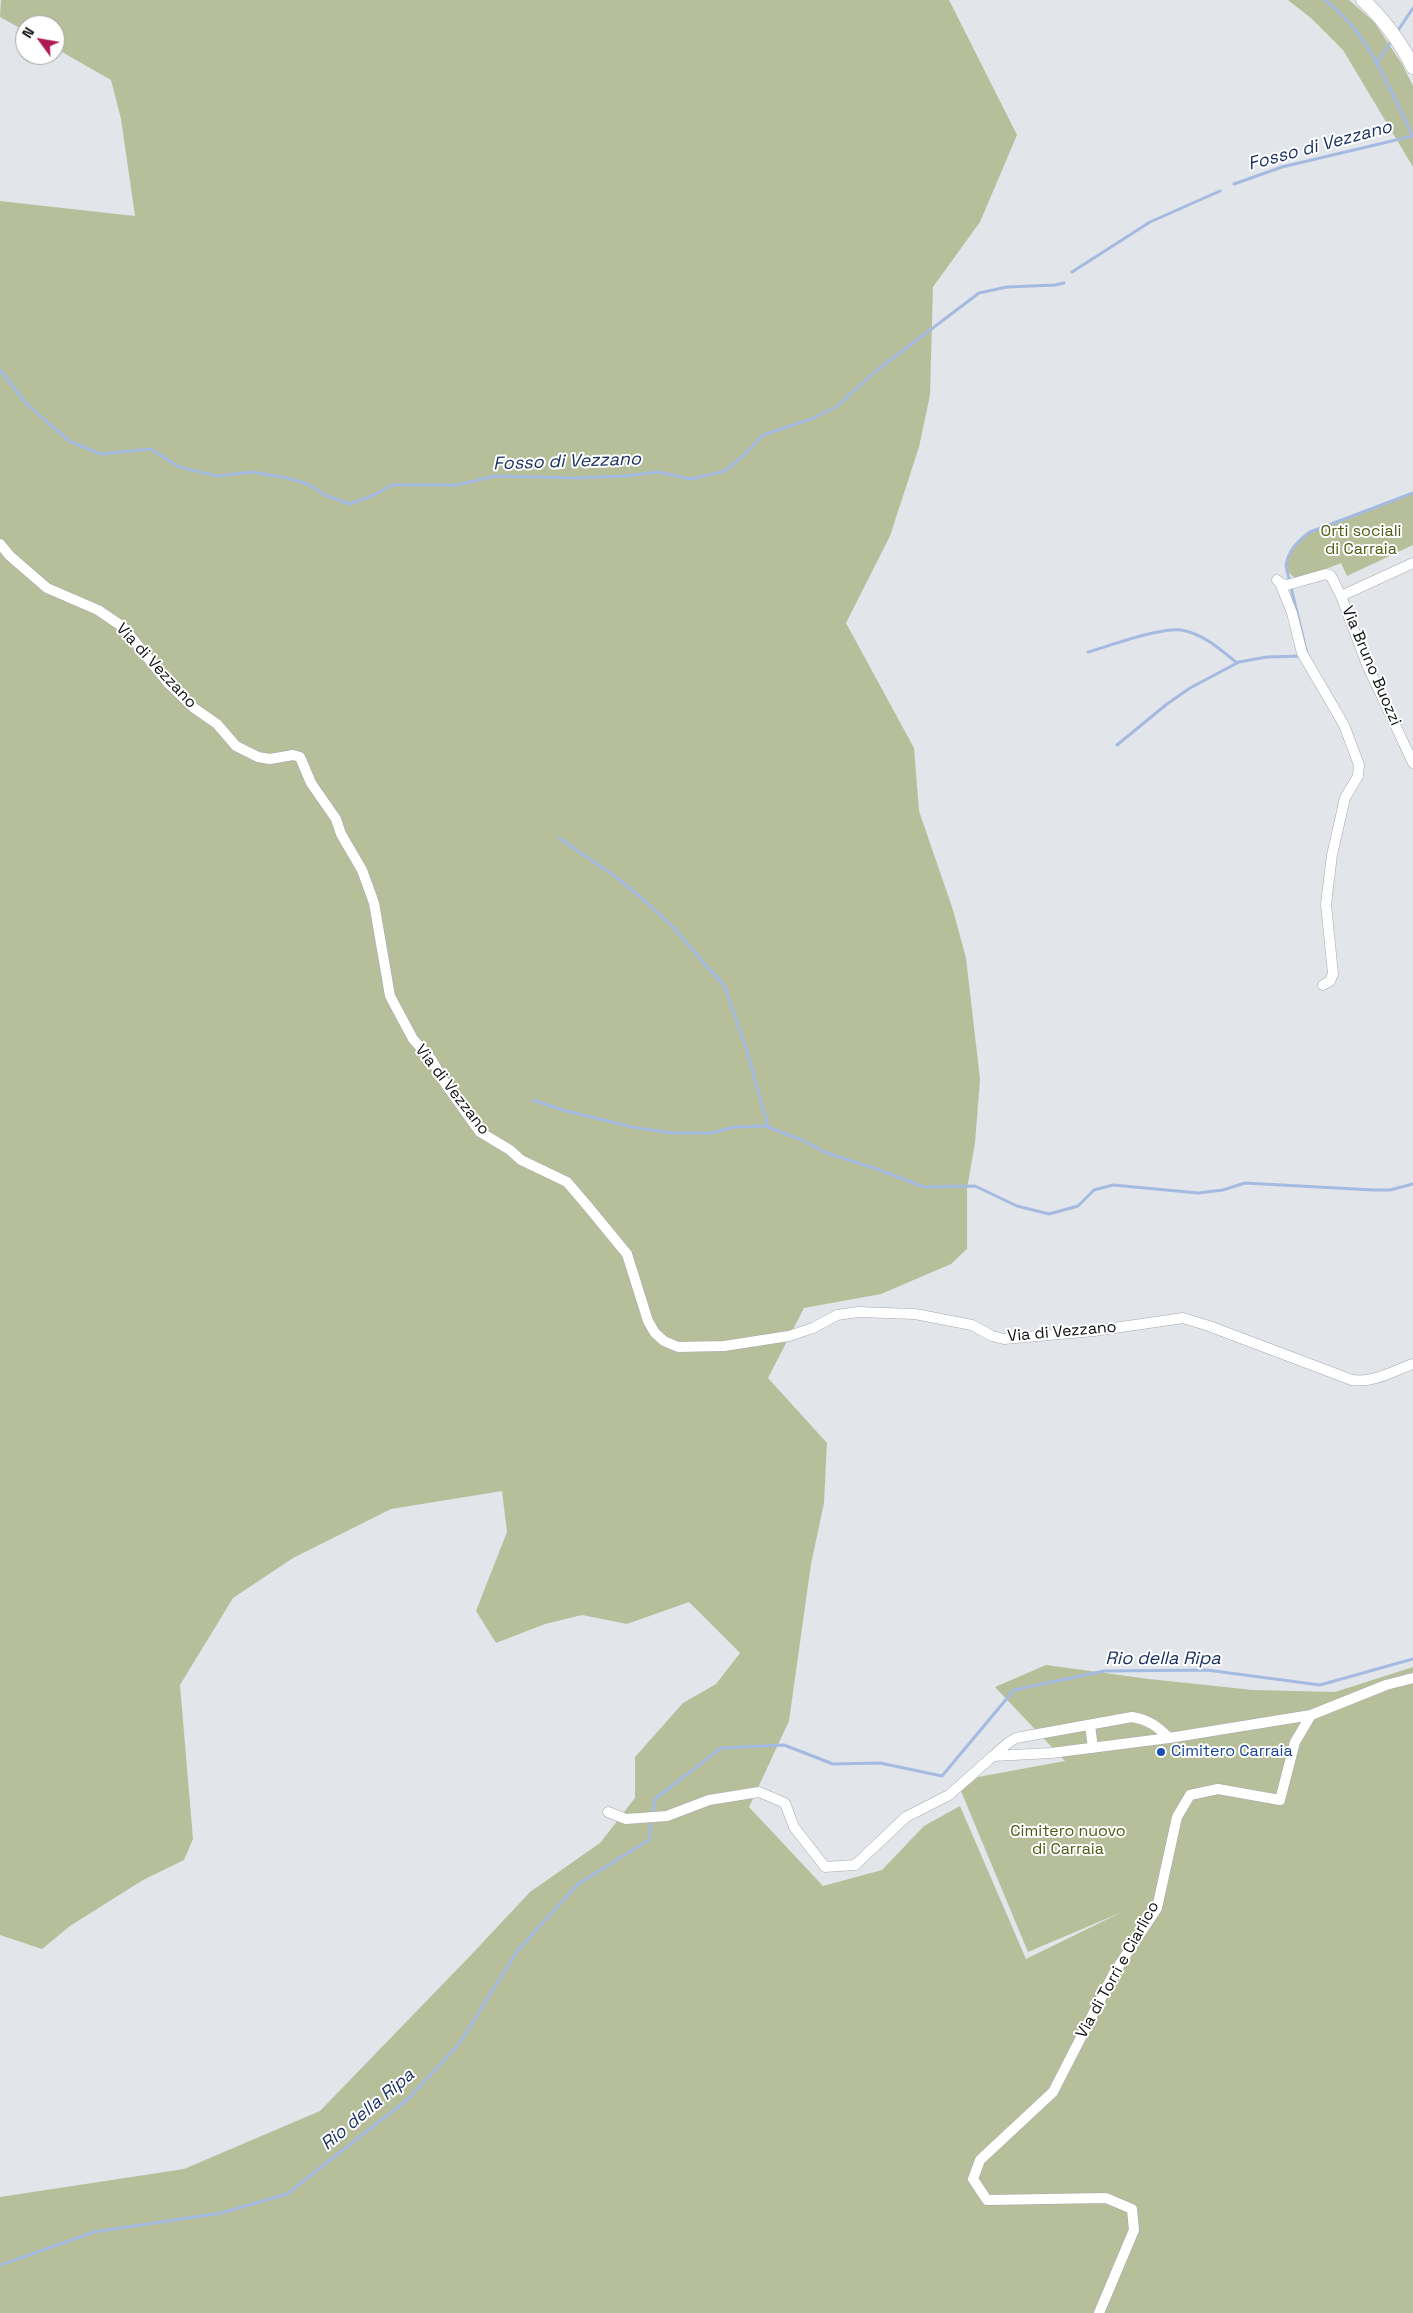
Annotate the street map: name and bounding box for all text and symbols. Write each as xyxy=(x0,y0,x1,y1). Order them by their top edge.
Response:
north arrow xyxy=(15,15,65,65)
text: N xyxy=(18,24,38,41)
water label: Fosso di Vezzano xyxy=(1246,116,1394,176)
water label: Fosso di Vezzano xyxy=(493,449,641,475)
park label: Orti sociali di Carraia xyxy=(1321,522,1401,560)
street label: Via Bruno Buozzi xyxy=(1337,603,1405,729)
street label: Via di Vezzano xyxy=(112,619,200,713)
street label: Via di Vezzano xyxy=(411,1041,493,1139)
street label: Via di Vezzano xyxy=(1007,1318,1117,1346)
water label: Rio della Ripa xyxy=(1105,1648,1221,1670)
place label: Cimitero Carraia xyxy=(1171,1742,1293,1762)
marker: Cimitero Carraia xyxy=(1155,1746,1167,1758)
park label: Cimitero nuovo di Carraia xyxy=(1010,1822,1126,1860)
street label: Via di Torri e Ciarlico xyxy=(1072,1898,1164,2042)
water label: Rio della Ripa xyxy=(317,2065,419,2155)

